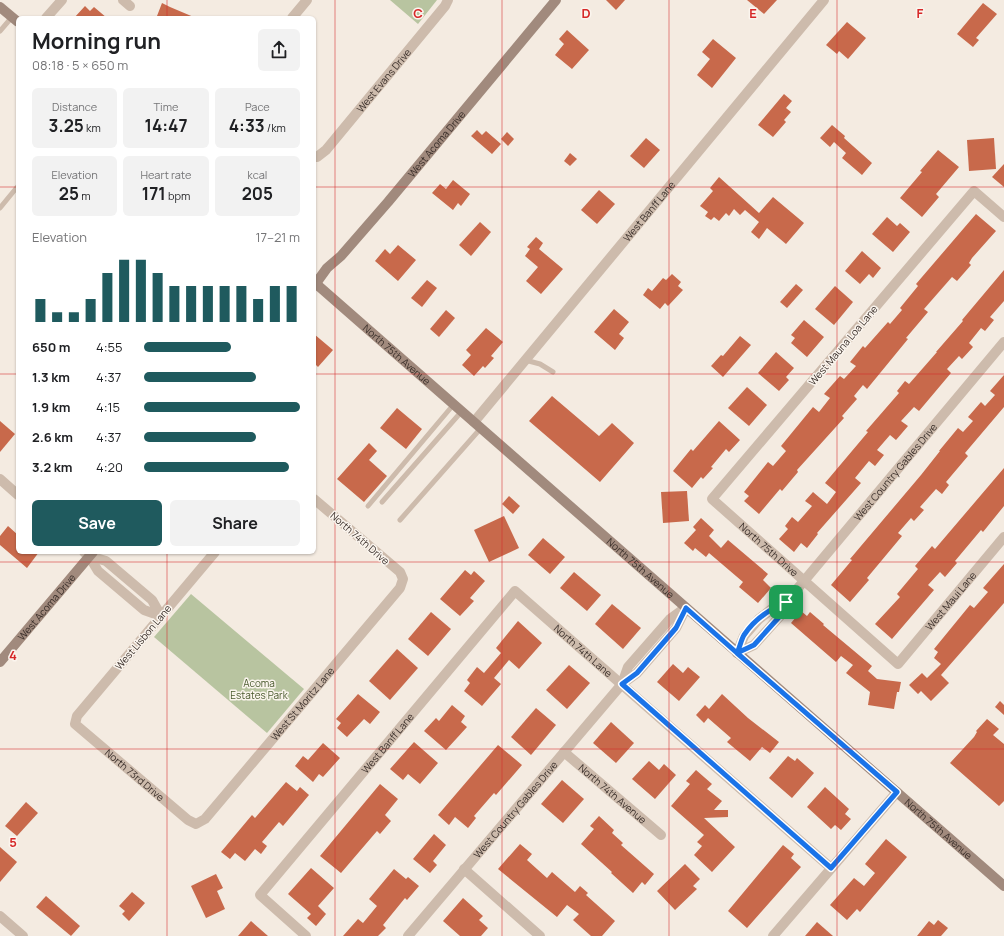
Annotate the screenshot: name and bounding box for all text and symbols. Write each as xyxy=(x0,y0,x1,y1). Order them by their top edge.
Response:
text: C xyxy=(413,4,423,22)
text: D xyxy=(581,4,591,22)
text: E xyxy=(749,4,757,22)
text: F xyxy=(917,4,924,22)
text: Morning run xyxy=(32,26,161,56)
button: share xyxy=(258,29,300,71)
street label: West Evans Drive xyxy=(353,45,414,115)
text: 08:18 · 5 × 650 m xyxy=(32,56,128,74)
text: Distance xyxy=(52,99,97,114)
text: Time xyxy=(154,99,178,114)
text: Pace xyxy=(245,99,270,114)
street label: West Acoma Drive xyxy=(405,107,468,180)
text: 3.25 xyxy=(49,114,84,137)
text: 14:47 xyxy=(144,114,188,137)
text: 4:33 xyxy=(229,114,265,137)
text: km xyxy=(84,120,101,135)
text: /km xyxy=(265,120,286,135)
text: Elevation xyxy=(51,167,98,182)
text: Heart rate xyxy=(140,167,192,182)
text: kcal xyxy=(247,167,267,182)
street label: West Banff Lane xyxy=(620,178,678,244)
text: 25 xyxy=(59,182,79,205)
text: 171 xyxy=(142,182,166,205)
text: 205 xyxy=(242,182,273,205)
text: m xyxy=(79,188,90,203)
text: bpm xyxy=(166,188,190,203)
text: Elevation xyxy=(32,228,87,246)
text: 17–21 m xyxy=(255,228,300,246)
street label: West Mauna Loa Lane xyxy=(805,302,881,388)
street label: North 75th Avenue xyxy=(360,321,434,388)
text: 650 m xyxy=(32,338,71,356)
text: 4:55 xyxy=(96,338,123,356)
text: 1.3 km xyxy=(32,368,70,386)
text: 4:37 xyxy=(96,368,121,386)
text: 1.9 km xyxy=(32,398,70,416)
text: 4:15 xyxy=(96,398,120,416)
street label: West Country Gables Drive xyxy=(850,420,940,524)
text: 2.6 km xyxy=(32,428,73,446)
text: 4:37 xyxy=(96,428,121,446)
text: 3.2 km xyxy=(32,458,73,476)
text: 4:20 xyxy=(96,458,123,476)
button: Save xyxy=(32,500,162,546)
button: Share xyxy=(170,500,300,546)
street label: North 74th Drive xyxy=(327,508,393,568)
street label: North 75th Drive xyxy=(736,519,801,579)
street label: North 75th Avenue xyxy=(604,534,677,601)
street label: West Maui Lane xyxy=(922,568,979,633)
street label: West Acoma Drive xyxy=(14,571,79,643)
pin xyxy=(769,585,803,619)
icon: arrive xyxy=(775,591,797,613)
street label: West Lisbon Lane xyxy=(112,601,174,672)
street label: North 74th Lane xyxy=(551,621,615,680)
text: 4 xyxy=(9,646,17,664)
street label: West St Moritz Lane xyxy=(267,664,338,743)
park label: Acoma Estates Park xyxy=(230,676,289,702)
street label: West Banff Lane xyxy=(358,710,417,776)
street label: North 73rd Drive xyxy=(102,746,168,804)
street label: West Country Gables Drive xyxy=(470,758,561,861)
street label: North 74th Avenue xyxy=(576,761,650,827)
street label: North 75th Avenue xyxy=(902,795,975,862)
text: 5 xyxy=(9,833,17,851)

